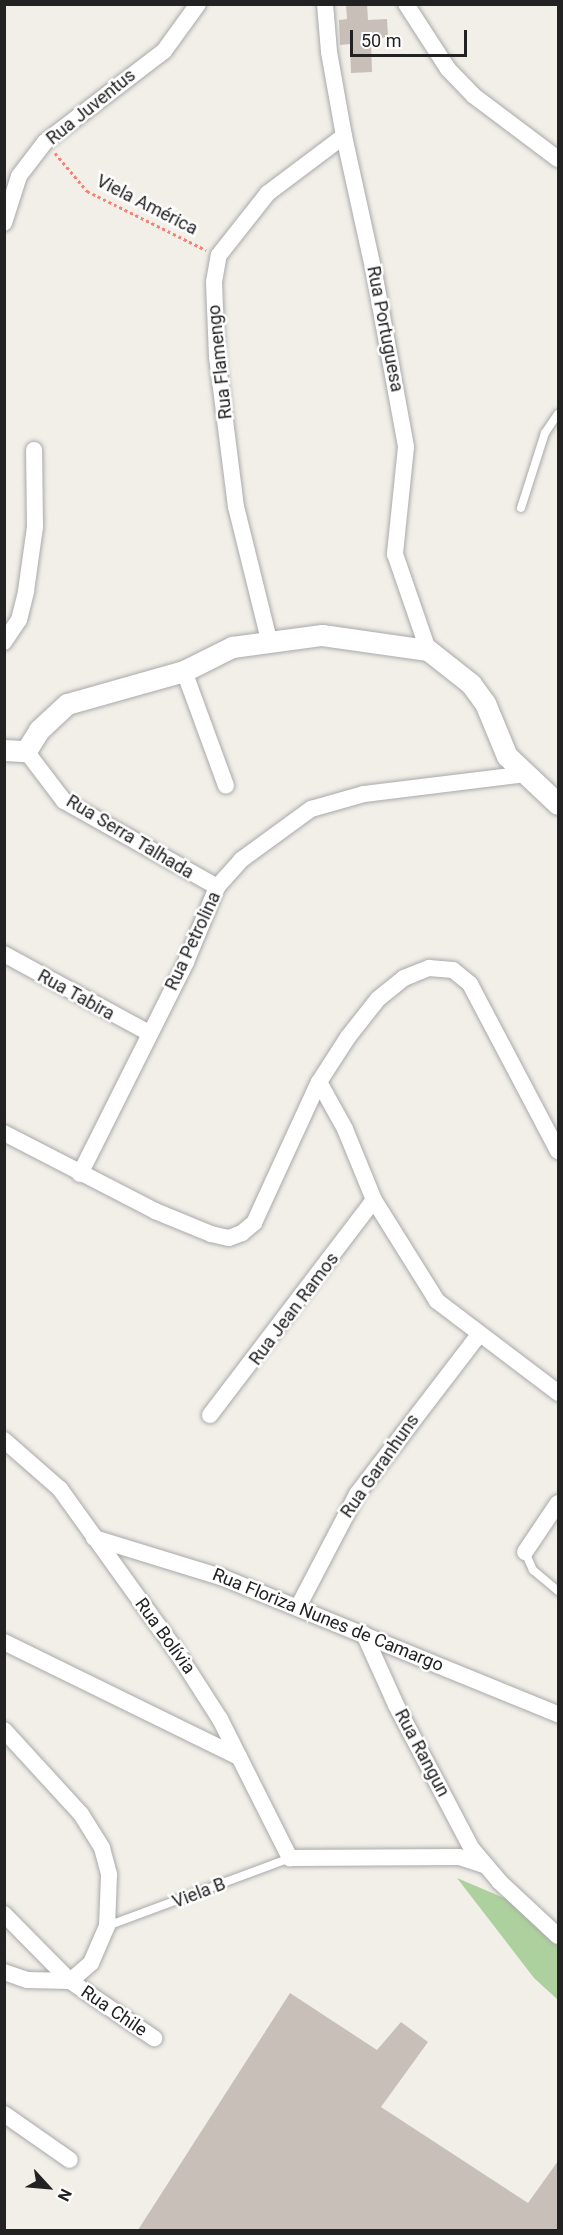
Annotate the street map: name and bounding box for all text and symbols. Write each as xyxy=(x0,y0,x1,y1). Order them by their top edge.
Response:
scale bar xyxy=(353,18,470,56)
text: 50 m xyxy=(361,30,401,51)
street label: Rua Juventus xyxy=(42,65,140,149)
street label: Viela América xyxy=(93,170,201,240)
street label: Rua Portuguesa xyxy=(362,264,408,394)
street label: Rua Flamengo xyxy=(203,304,237,420)
street label: Rua Serra Talhada xyxy=(62,790,198,884)
street label: Rua Petrolina xyxy=(161,888,225,994)
street label: Rua Tabira xyxy=(34,965,118,1025)
street label: Rua Jean Ramos xyxy=(245,1249,343,1369)
street label: Rua Garanhuns xyxy=(336,1410,424,1522)
street label: Rua Floriza Nunes de Camargo xyxy=(209,1564,447,1676)
street label: Rua Bolívia xyxy=(130,1594,200,1678)
street label: Rua Rangun xyxy=(390,1706,454,1800)
street label: Viela B xyxy=(169,1873,229,1913)
street label: Rua Chile xyxy=(77,1981,151,2041)
north arrow xyxy=(18,2157,78,2217)
text: N xyxy=(54,2186,76,2204)

